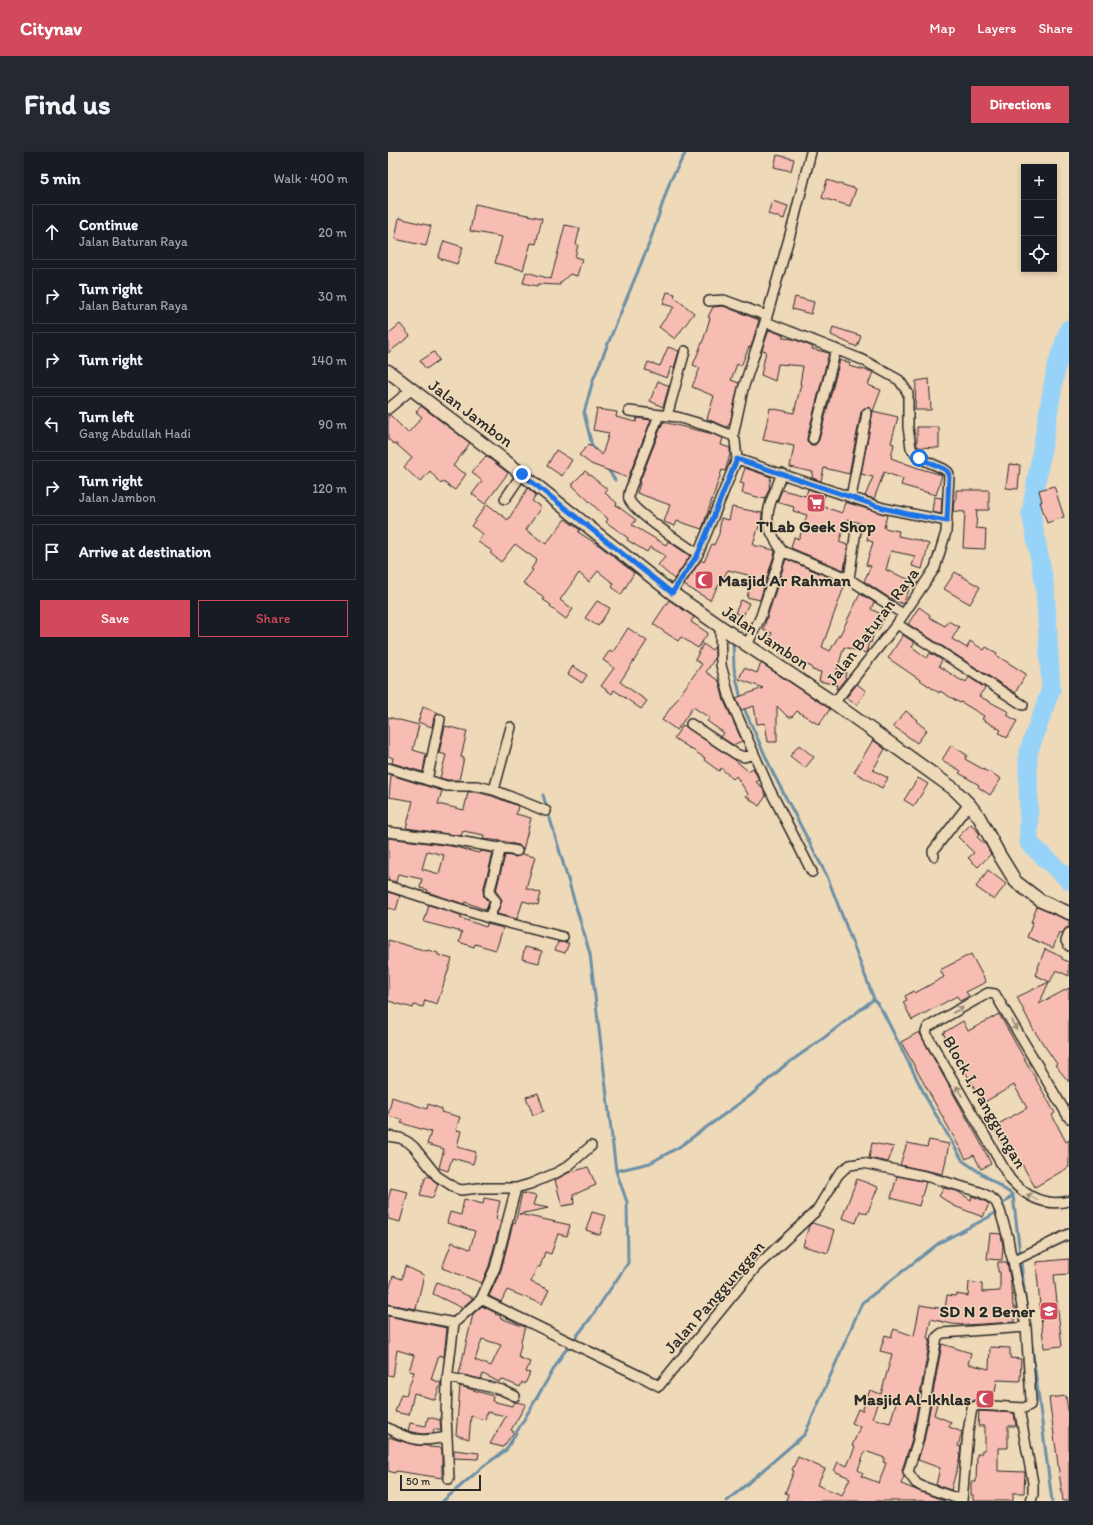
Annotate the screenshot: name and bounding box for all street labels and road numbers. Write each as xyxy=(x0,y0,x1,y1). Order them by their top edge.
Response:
street label: Jalan Jambon xyxy=(425,375,517,451)
street label: Jalan Baturan Raya xyxy=(821,563,923,689)
street label: Jalan Jambon xyxy=(719,601,813,673)
street label: Block I, Panggungan xyxy=(939,1032,1031,1172)
street label: Jalan Panggunggan xyxy=(660,1236,769,1357)

